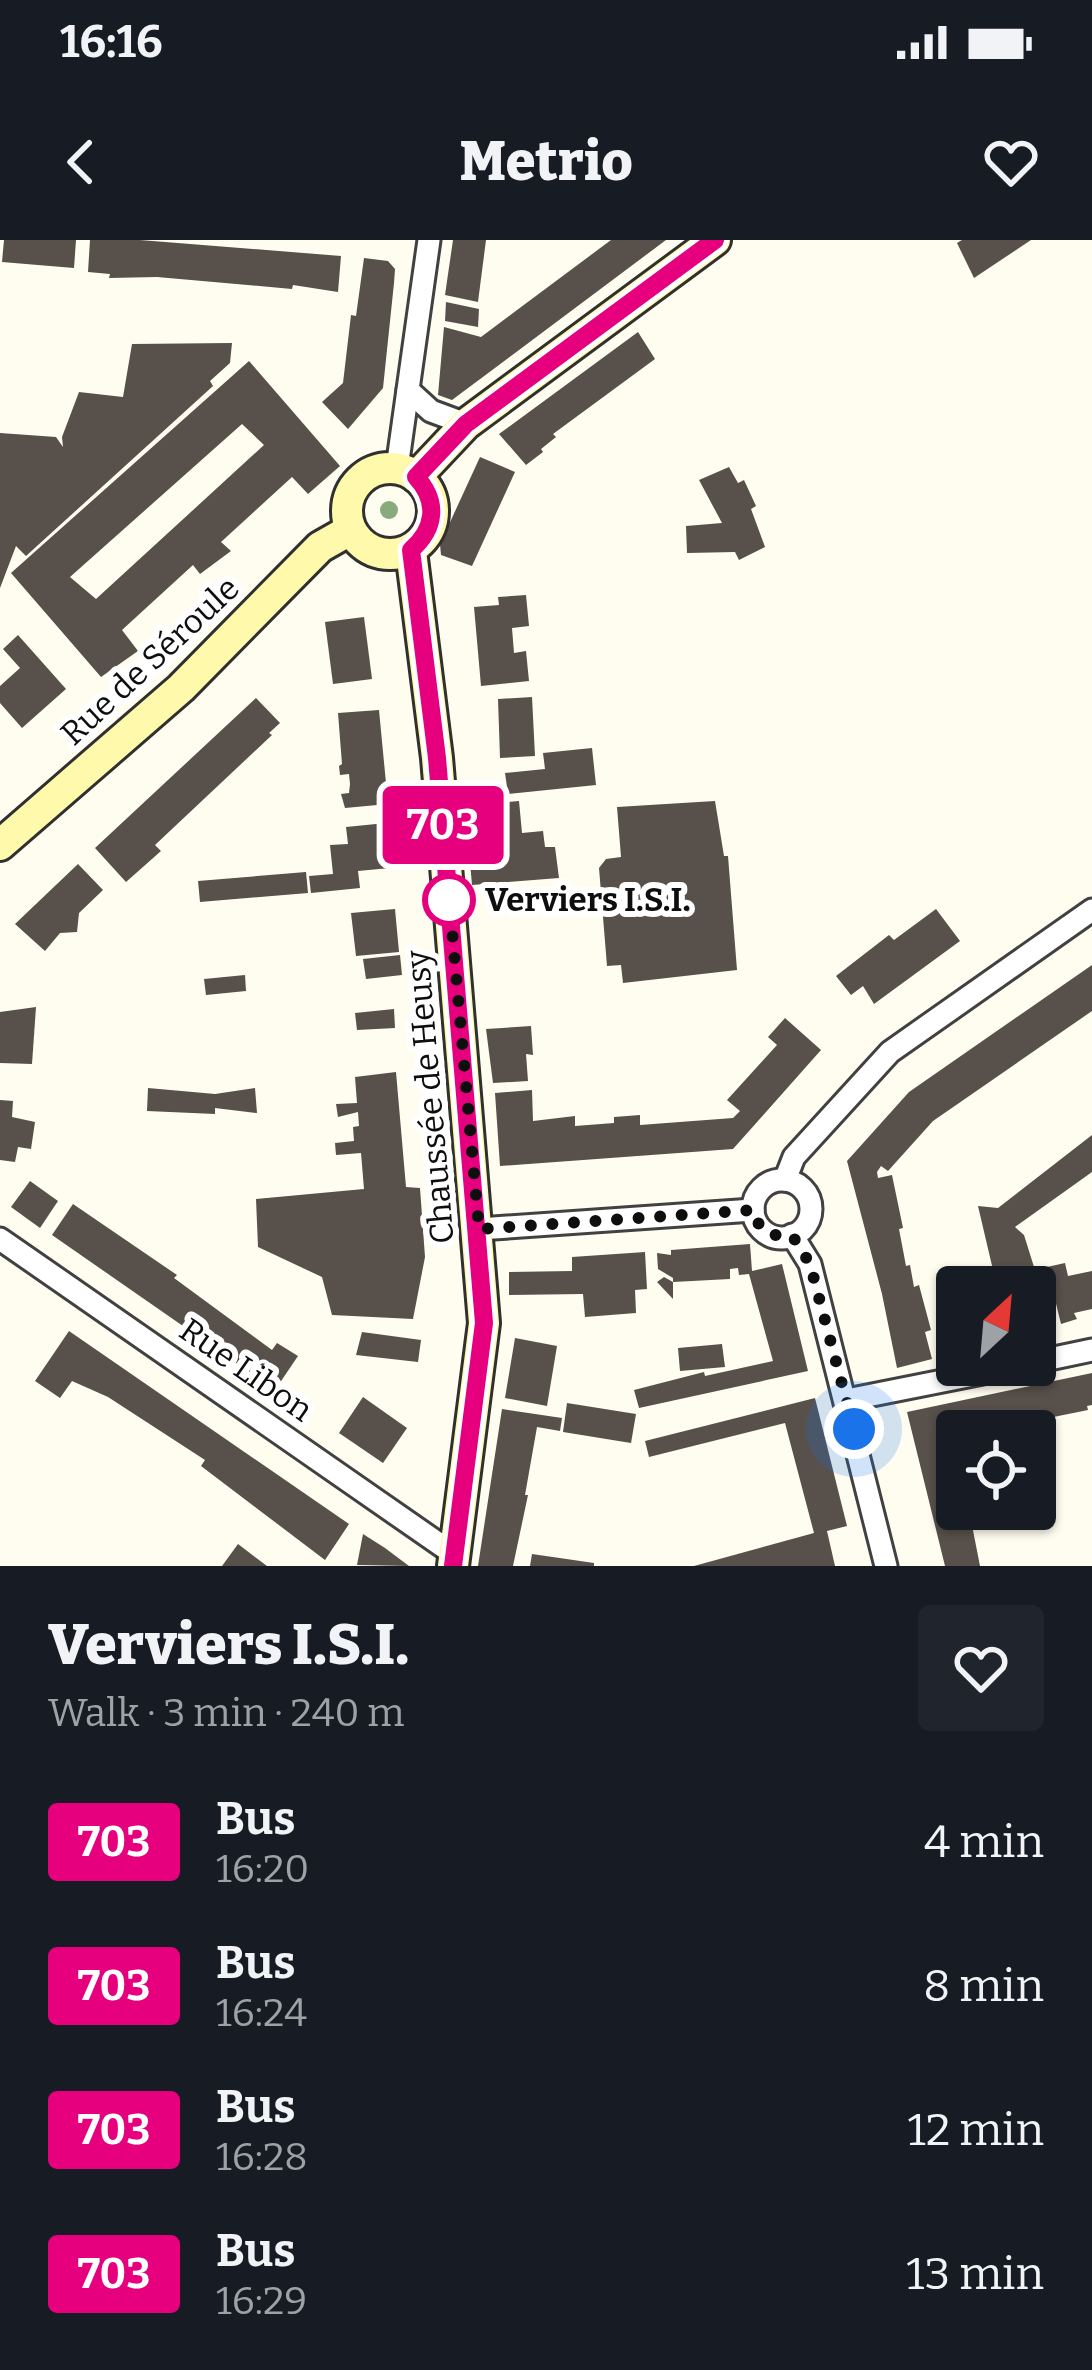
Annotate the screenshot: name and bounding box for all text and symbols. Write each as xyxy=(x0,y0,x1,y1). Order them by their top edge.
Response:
text: 16:16 xyxy=(60,15,163,69)
icon: back xyxy=(48,129,114,195)
icon: heart xyxy=(978,129,1044,195)
text: Metrio xyxy=(459,130,633,194)
street label: Rue de Séroule xyxy=(53,568,247,754)
line badge: 703 xyxy=(374,786,512,864)
text: 703 xyxy=(407,800,479,850)
marker: Verviers I.S.I. xyxy=(424,875,474,925)
place label: Verviers I.S.I. xyxy=(485,880,690,920)
street label: Chaussée de Heusy xyxy=(397,948,463,1246)
north arrow xyxy=(936,1266,1056,1386)
map controls xyxy=(936,1266,1056,1530)
street label: Rue Libon xyxy=(172,1310,320,1430)
your location xyxy=(824,1399,884,1459)
button: locate xyxy=(936,1410,1056,1530)
button: heart xyxy=(918,1605,1044,1731)
text: Verviers I.S.I. xyxy=(48,1611,409,1679)
text: Walk · 3 min · 240 m xyxy=(48,1690,405,1736)
text: Bus xyxy=(216,1792,295,1846)
text: 4 min xyxy=(924,1815,1044,1869)
text: 703 xyxy=(78,1817,150,1867)
text: 16:20 xyxy=(216,1846,309,1892)
text: Bus xyxy=(216,1936,295,1990)
text: 8 min xyxy=(923,1959,1044,2013)
text: 703 xyxy=(78,1961,150,2011)
text: 16:24 xyxy=(216,1990,307,2036)
text: Bus xyxy=(216,2080,295,2134)
text: 12 min xyxy=(907,2103,1044,2157)
text: 703 xyxy=(78,2105,150,2155)
text: 16:28 xyxy=(216,2134,308,2180)
text: Bus xyxy=(216,2224,295,2278)
text: 13 min xyxy=(906,2247,1044,2301)
text: 703 xyxy=(78,2249,150,2299)
text: 16:29 xyxy=(216,2278,307,2324)

